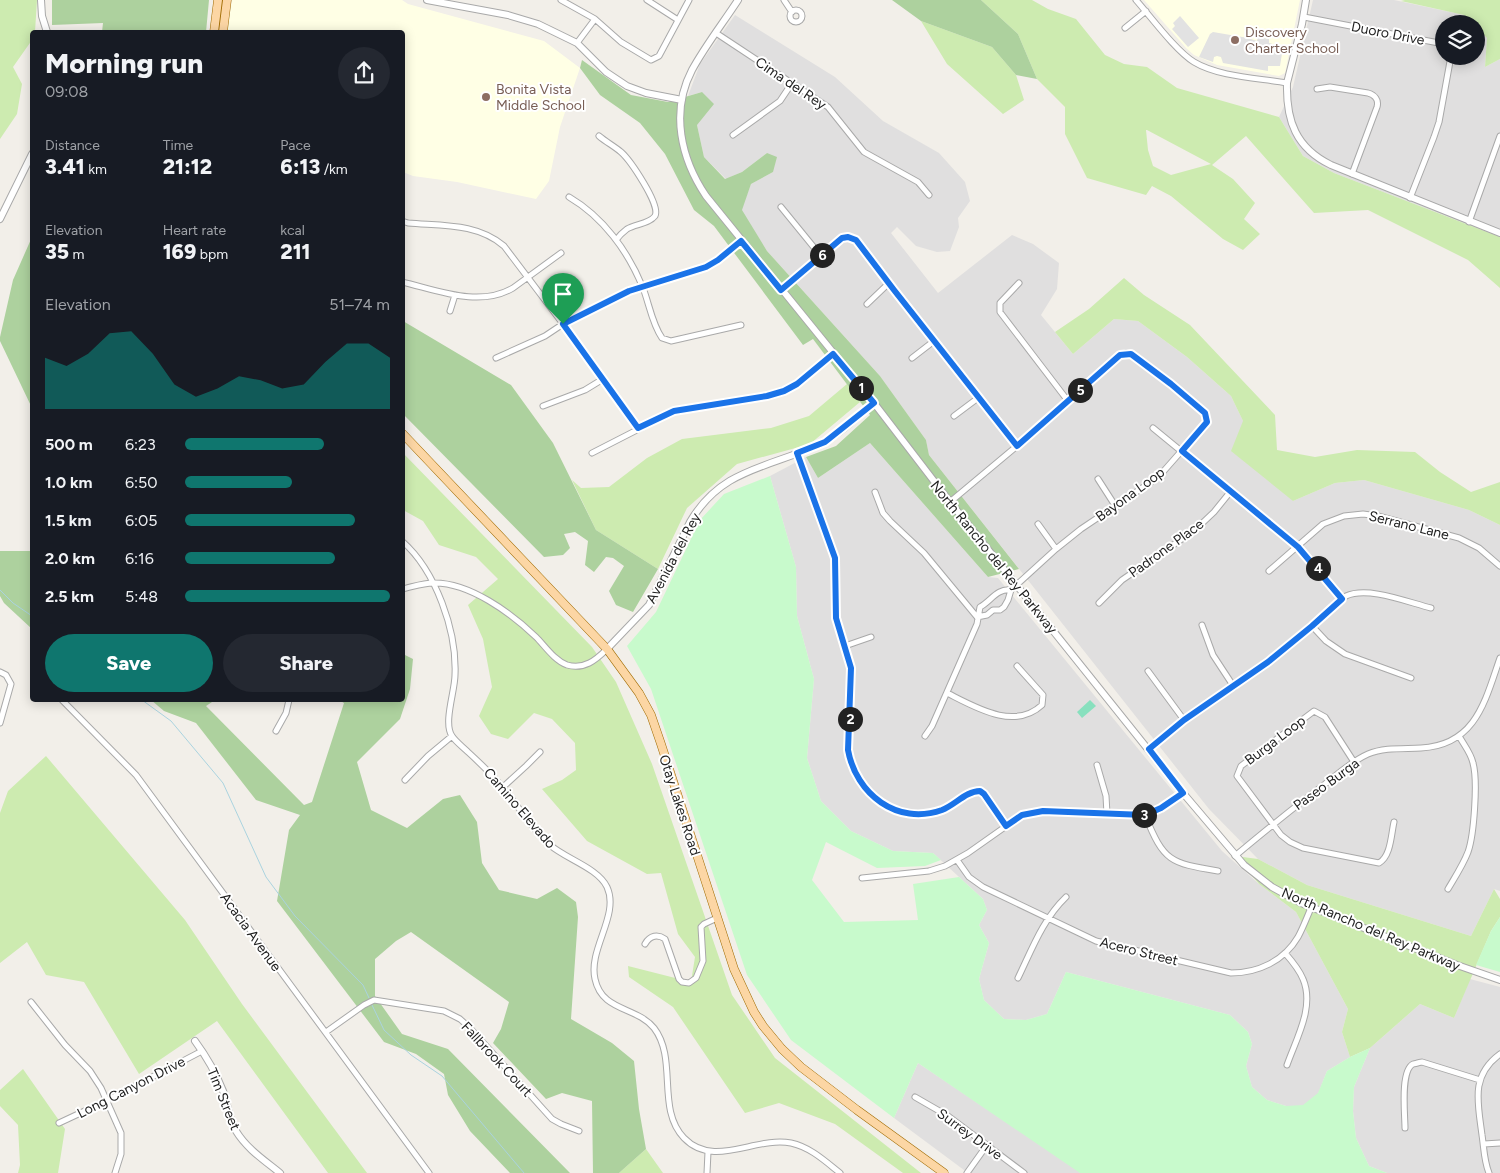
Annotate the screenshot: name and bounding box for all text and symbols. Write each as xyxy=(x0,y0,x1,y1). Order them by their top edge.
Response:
map controls xyxy=(1435,15,1485,65)
button: layers xyxy=(1435,15,1485,65)
street label: Duoro Drive xyxy=(1350,18,1426,49)
place label: Discovery Charter School xyxy=(1245,24,1339,57)
marker: Discovery Charter School xyxy=(1229,34,1241,46)
text: Morning run xyxy=(45,46,203,80)
button: share xyxy=(338,47,390,99)
street label: Cima del Rey xyxy=(752,53,830,114)
place label: Bonita Vista Middle School xyxy=(496,81,585,114)
text: 09:08 xyxy=(45,82,88,101)
marker: Bonita Vista Middle School xyxy=(480,91,492,103)
text: Distance xyxy=(45,137,100,154)
text: Time xyxy=(163,137,193,154)
text: Pace xyxy=(280,137,311,154)
text: 3.41 xyxy=(45,154,85,179)
text: 21:12 xyxy=(163,154,212,179)
text: 6:13 xyxy=(280,154,320,179)
text: km xyxy=(85,161,107,178)
text: /km xyxy=(320,161,348,178)
text: Elevation xyxy=(45,222,103,239)
text: Heart rate xyxy=(163,222,226,239)
text: kcal xyxy=(280,222,305,239)
text: 35 xyxy=(45,239,69,264)
text: 169 xyxy=(163,239,196,264)
text: 211 xyxy=(280,239,311,264)
pin: 6 xyxy=(810,242,834,268)
text: m xyxy=(69,246,84,263)
text: bpm xyxy=(196,246,228,263)
text: 6 xyxy=(818,247,827,264)
pin xyxy=(542,273,584,324)
icon: arrive xyxy=(549,280,577,308)
text: Elevation xyxy=(45,295,111,314)
text: 51–74 m xyxy=(329,295,390,314)
pin: 1 xyxy=(848,376,874,400)
pin: 5 xyxy=(1068,378,1092,402)
text: 1 xyxy=(859,380,864,397)
text: 5 xyxy=(1076,382,1085,399)
text: 500 m xyxy=(45,435,93,454)
text: 6:23 xyxy=(125,435,156,454)
street label: Bayona Loop xyxy=(1092,464,1168,525)
text: 1.0 km xyxy=(45,473,92,492)
text: 6:50 xyxy=(125,473,158,492)
street label: North Rancho del Rey Parkway xyxy=(927,477,1061,638)
street label: Serrano Lane xyxy=(1367,507,1451,544)
street label: Avenida del Rey xyxy=(642,510,705,606)
text: 1.5 km xyxy=(45,511,91,530)
text: 6:05 xyxy=(125,511,158,530)
street label: Padrone Place xyxy=(1125,515,1207,581)
text: 2.0 km xyxy=(45,549,95,568)
text: 6:16 xyxy=(125,549,154,568)
pin: 4 xyxy=(1306,556,1330,580)
text: 4 xyxy=(1314,560,1323,577)
text: 2.5 km xyxy=(45,587,94,606)
text: 5:48 xyxy=(125,587,158,606)
button: Save xyxy=(45,634,213,692)
button: Share xyxy=(223,634,390,692)
pin: 2 xyxy=(838,706,862,732)
text: 2 xyxy=(846,711,855,728)
street label: Burga Loop xyxy=(1242,712,1309,769)
street label: Otay Lakes Road xyxy=(655,753,704,858)
street label: Paseo Burga xyxy=(1290,755,1363,814)
street label: Camino Elevado xyxy=(480,765,559,852)
pin: 3 xyxy=(1132,802,1156,828)
text: 3 xyxy=(1141,807,1148,824)
street label: North Rancho del Rey Parkway xyxy=(1279,884,1463,975)
street label: Acacia Avenue xyxy=(216,890,285,975)
street label: Acero Street xyxy=(1098,934,1180,969)
street label: Fallbrook Court xyxy=(458,1018,536,1100)
street label: Long Canyon Drive xyxy=(74,1053,188,1122)
street label: Tim Street xyxy=(203,1066,244,1133)
street label: Surrey Drive xyxy=(934,1105,1006,1164)

